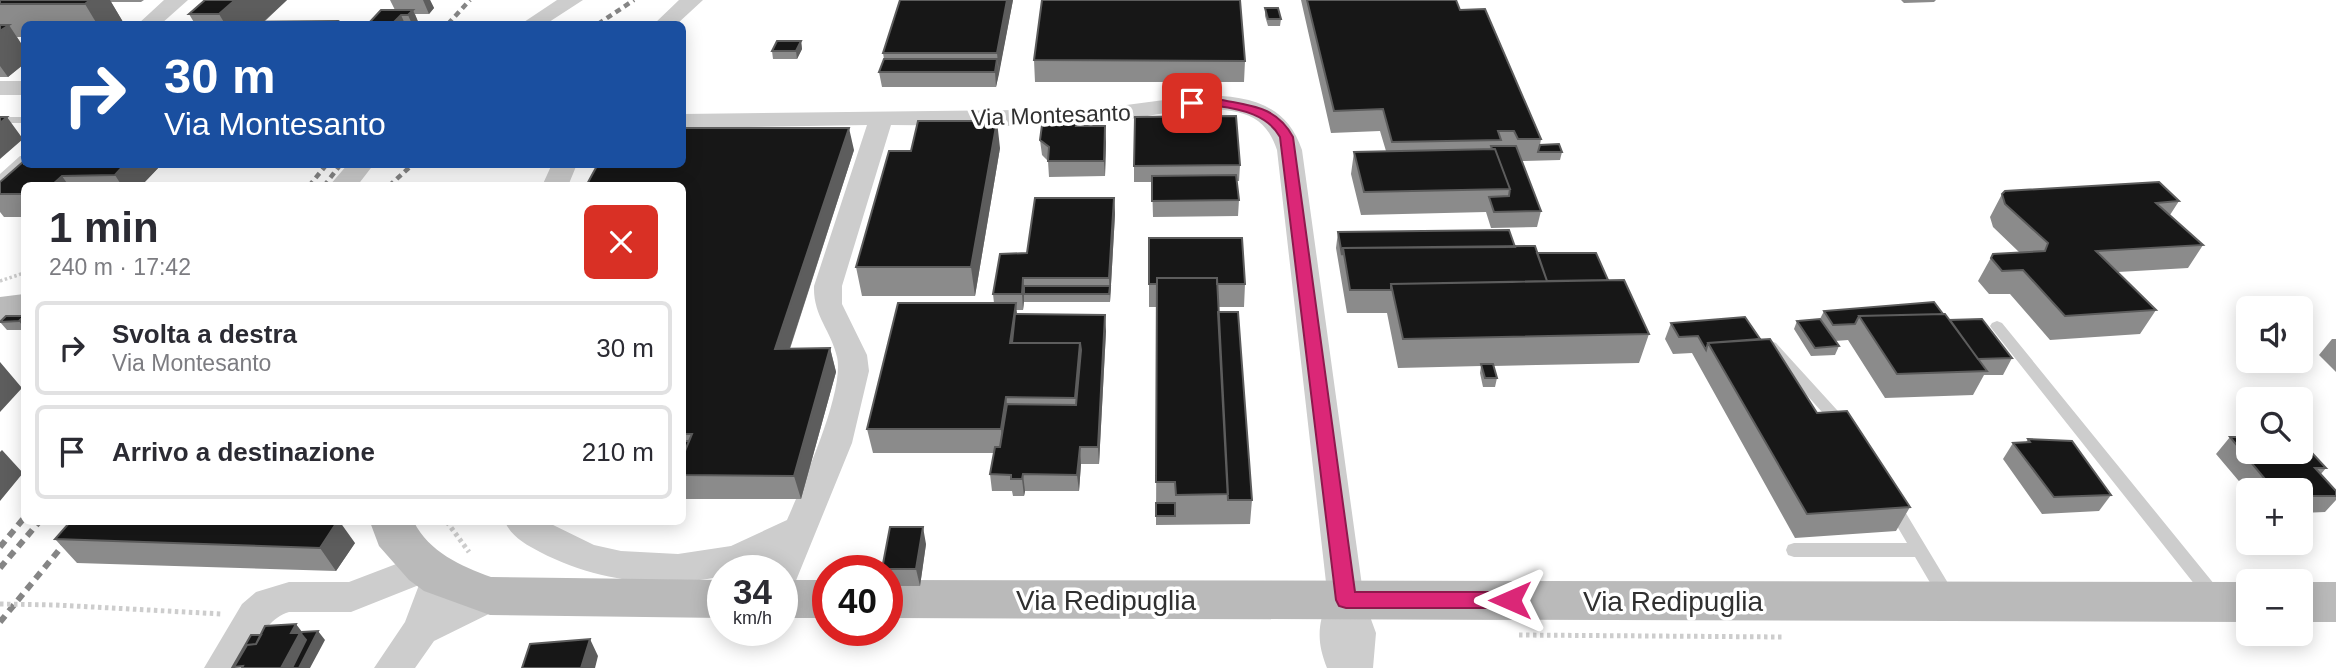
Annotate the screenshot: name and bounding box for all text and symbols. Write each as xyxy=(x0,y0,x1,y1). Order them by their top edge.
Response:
icon: right xyxy=(49,49,140,140)
text: 30 m xyxy=(164,49,276,103)
pin xyxy=(1162,73,1222,133)
icon: arrive xyxy=(1173,84,1211,122)
street label: Via Montesanto xyxy=(971,99,1131,131)
text: Via Montesanto xyxy=(164,106,386,142)
text: 1 min xyxy=(49,204,159,251)
button: close xyxy=(584,205,658,279)
text: 240 m · 17:42 xyxy=(49,254,191,280)
map controls xyxy=(2236,296,2313,646)
button: sound xyxy=(2236,296,2313,373)
text: Svolta a destra xyxy=(112,319,297,349)
icon: right xyxy=(53,329,91,367)
text: 30 m xyxy=(596,333,654,363)
text: Via Montesanto xyxy=(112,350,271,376)
button: search xyxy=(2236,387,2313,464)
icon: arrive xyxy=(53,433,91,471)
text: Arrivo a destinazione xyxy=(112,437,375,467)
text: 210 m xyxy=(582,437,654,467)
button: + xyxy=(2236,478,2313,555)
speed limit sign: 40 xyxy=(812,555,903,646)
position arrow xyxy=(1473,563,1547,637)
button: − xyxy=(2236,569,2313,646)
text: 34 xyxy=(733,572,772,611)
street label: Via Redipuglia xyxy=(1016,585,1196,616)
street label: Via Redipuglia xyxy=(1583,586,1763,617)
text: km/h xyxy=(733,608,772,628)

